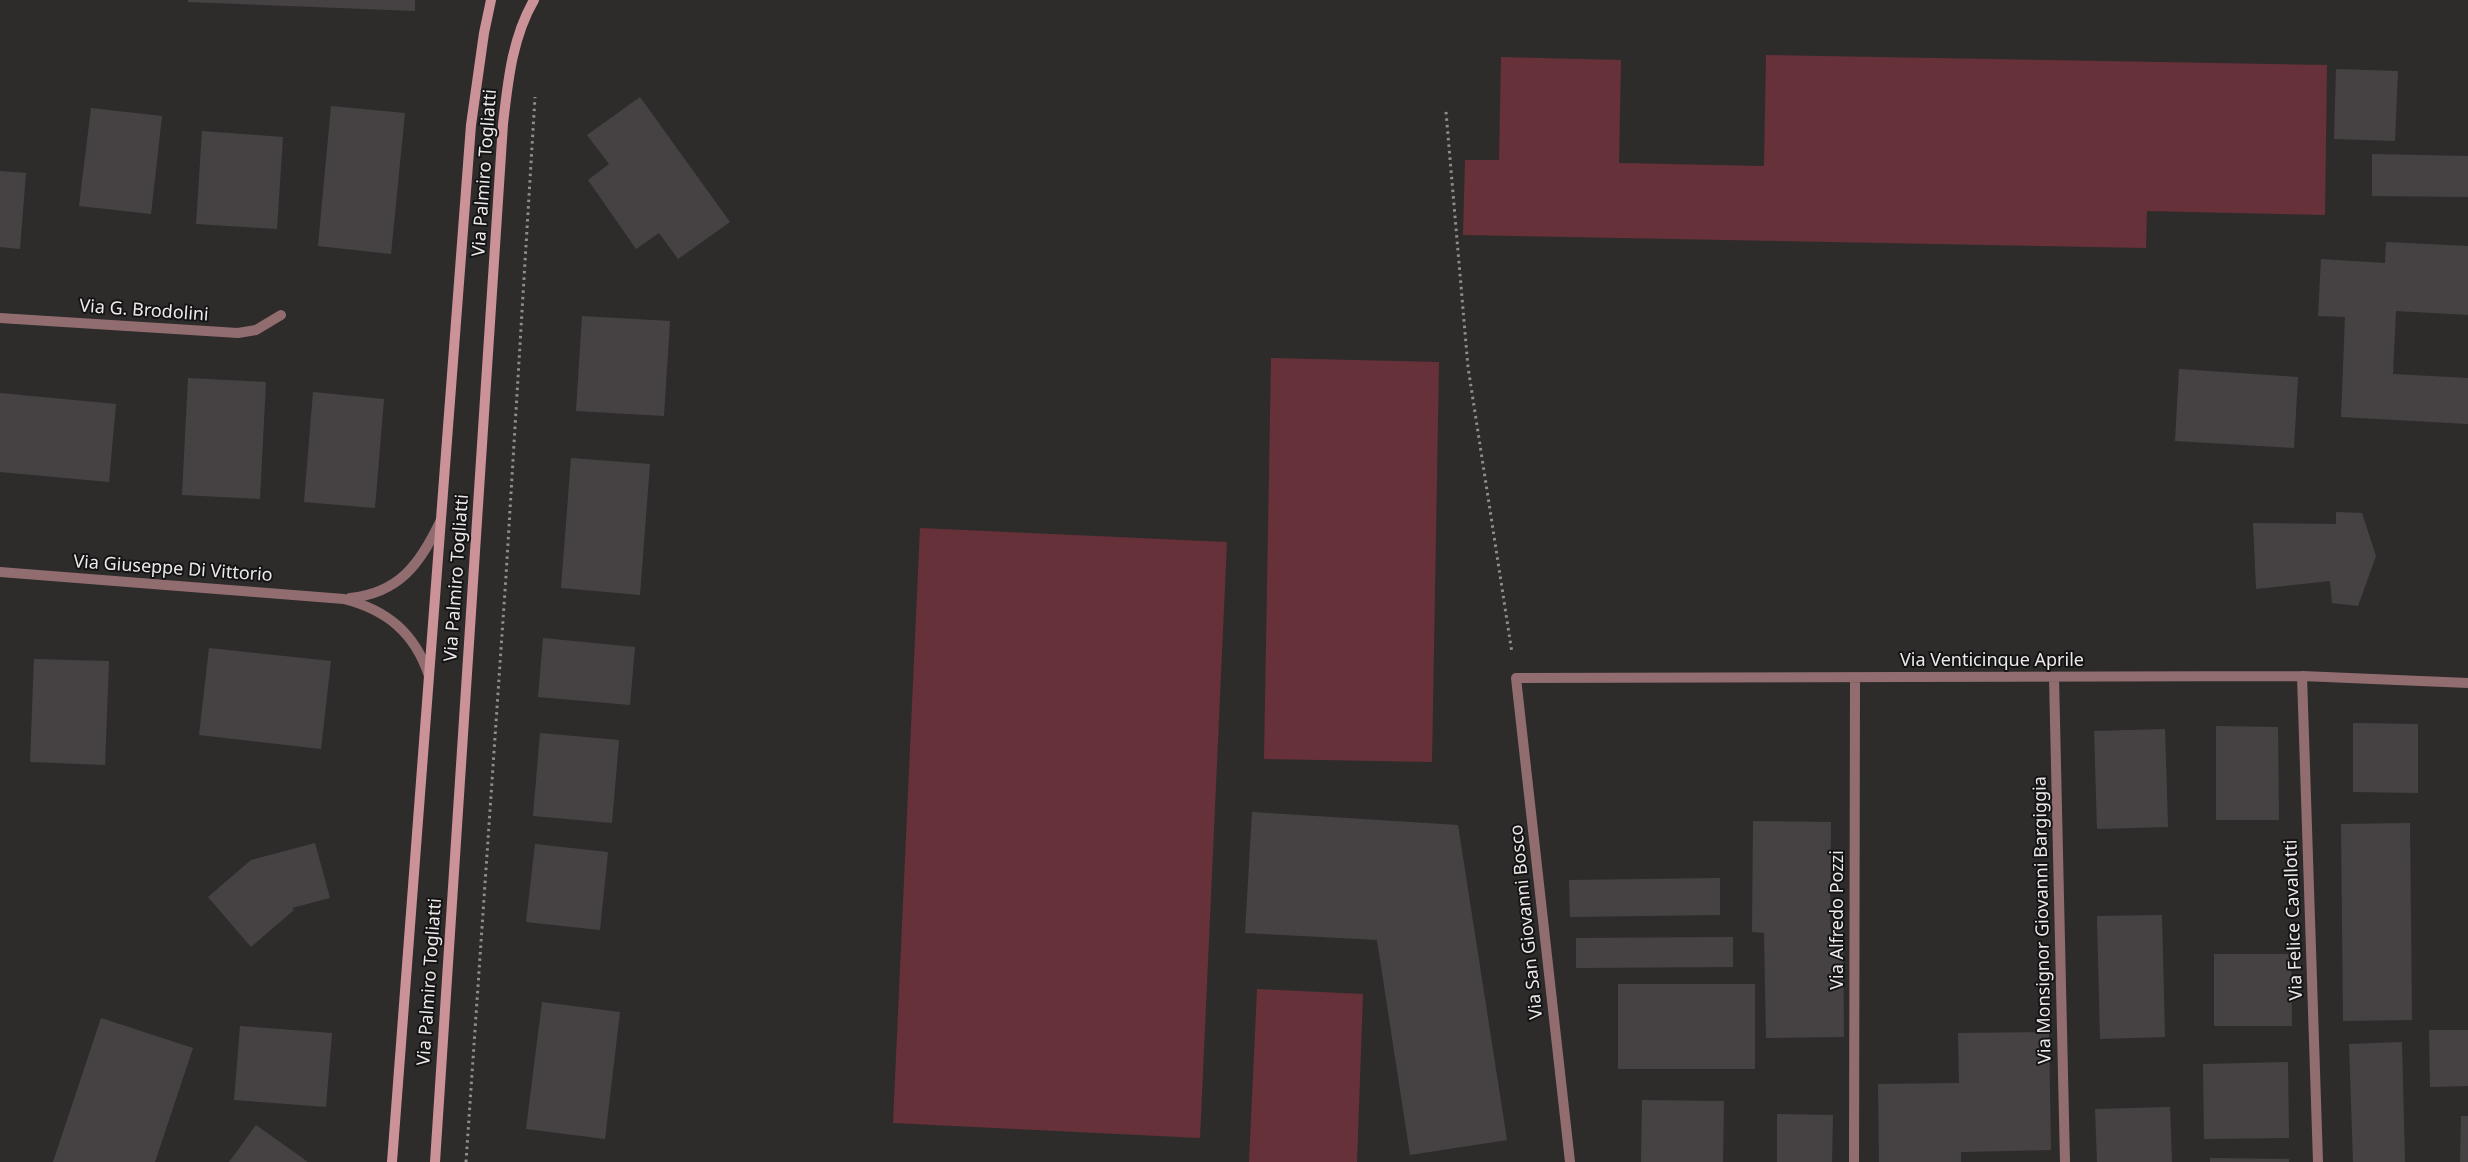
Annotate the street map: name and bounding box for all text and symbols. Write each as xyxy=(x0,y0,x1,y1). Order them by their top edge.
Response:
street label: Via Palmiro Togliatti xyxy=(468,89,502,257)
street label: Via G. Brodolini xyxy=(79,296,209,326)
street label: Via Palmiro Togliatti xyxy=(440,494,474,662)
street label: Via Giuseppe Di Vittorio xyxy=(73,551,273,587)
street label: Via Venticinque Aprile xyxy=(1900,650,2084,672)
street label: Via Monsignor Giovanni Bargiggia xyxy=(2030,776,2056,1064)
street label: Via San Giovanni Bosco xyxy=(1506,823,1548,1021)
street label: Via Felice Cavallotti xyxy=(2280,839,2308,1001)
street label: Via Alfredo Pozzi xyxy=(1827,850,1849,990)
street label: Via Palmiro Togliatti xyxy=(413,898,447,1066)

